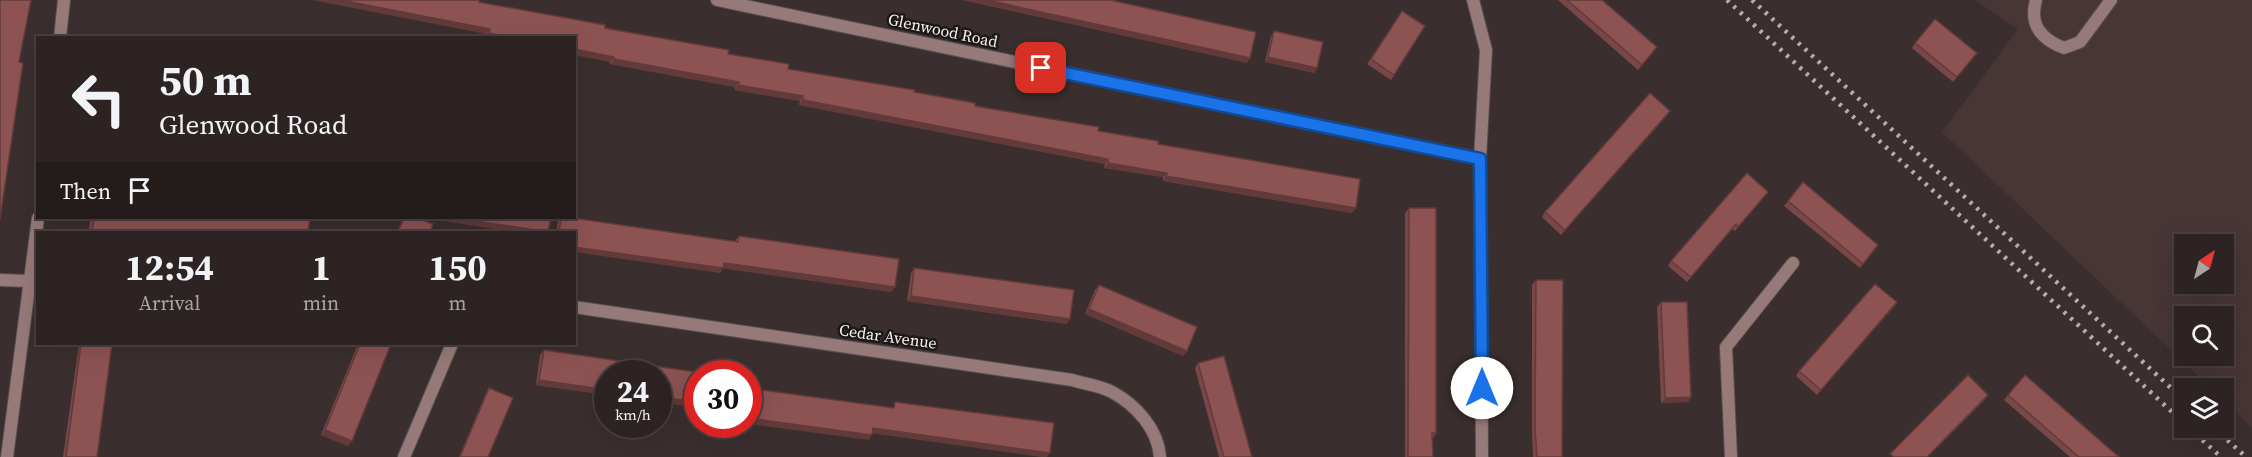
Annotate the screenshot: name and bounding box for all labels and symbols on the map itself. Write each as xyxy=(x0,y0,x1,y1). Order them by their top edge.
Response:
street label: Glenwood Road xyxy=(886,8,1000,52)
pin xyxy=(1015,42,1066,93)
north arrow xyxy=(2174,234,2234,294)
street label: Cedar Avenue xyxy=(838,318,938,354)
position arrow xyxy=(1450,356,1514,420)
speed limit sign: 30 xyxy=(684,360,762,438)

